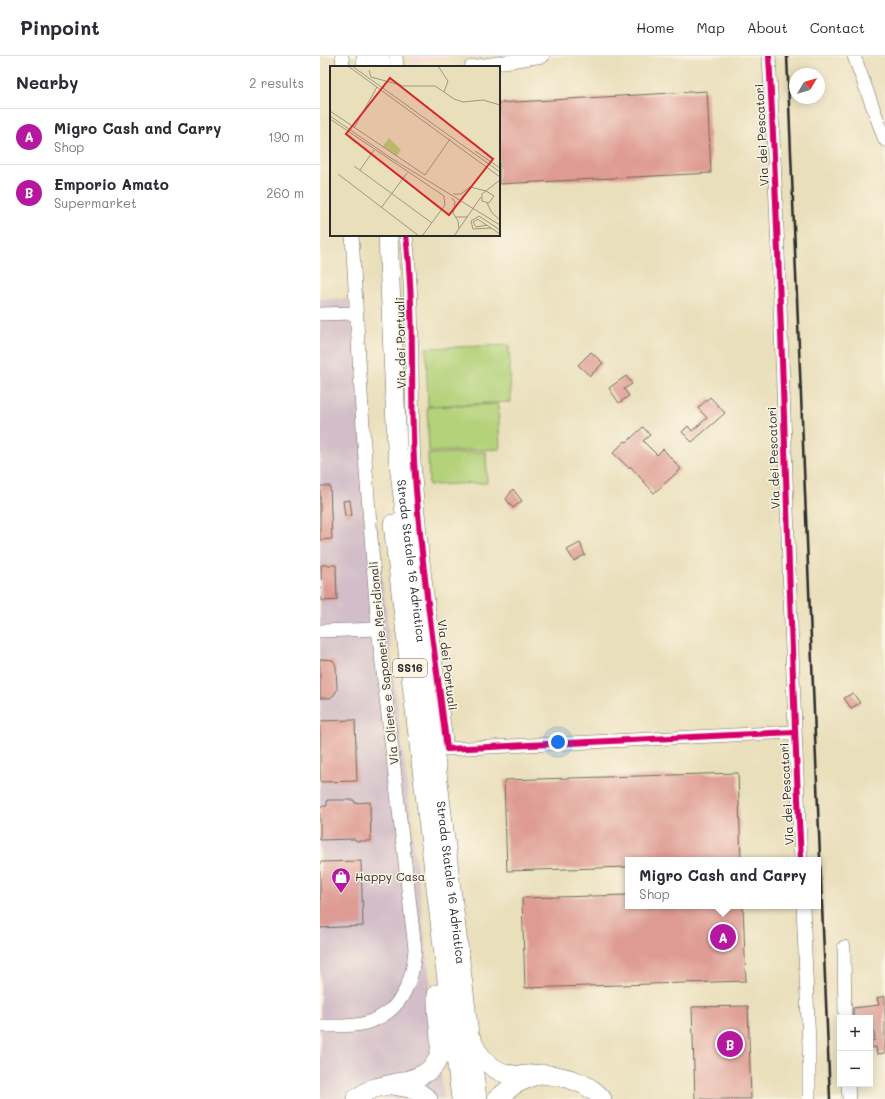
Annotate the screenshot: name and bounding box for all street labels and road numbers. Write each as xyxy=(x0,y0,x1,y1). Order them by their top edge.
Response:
street label: Via dei Pescatori xyxy=(750,83,772,187)
street label: Via dei Portuali xyxy=(391,297,409,389)
street label: Via dei Pescatori xyxy=(763,407,783,510)
street label: Strada Statale 16 Adriatica xyxy=(394,478,430,643)
street label: Via Oliere e Saponerie Meridionali xyxy=(364,561,402,766)
street label: Via dei Portuali xyxy=(434,618,462,711)
road number: SS16 xyxy=(393,659,427,677)
street label: Via dei Pescatori xyxy=(775,742,797,846)
street label: Strada Statale 16 Adriatica xyxy=(433,800,469,965)

